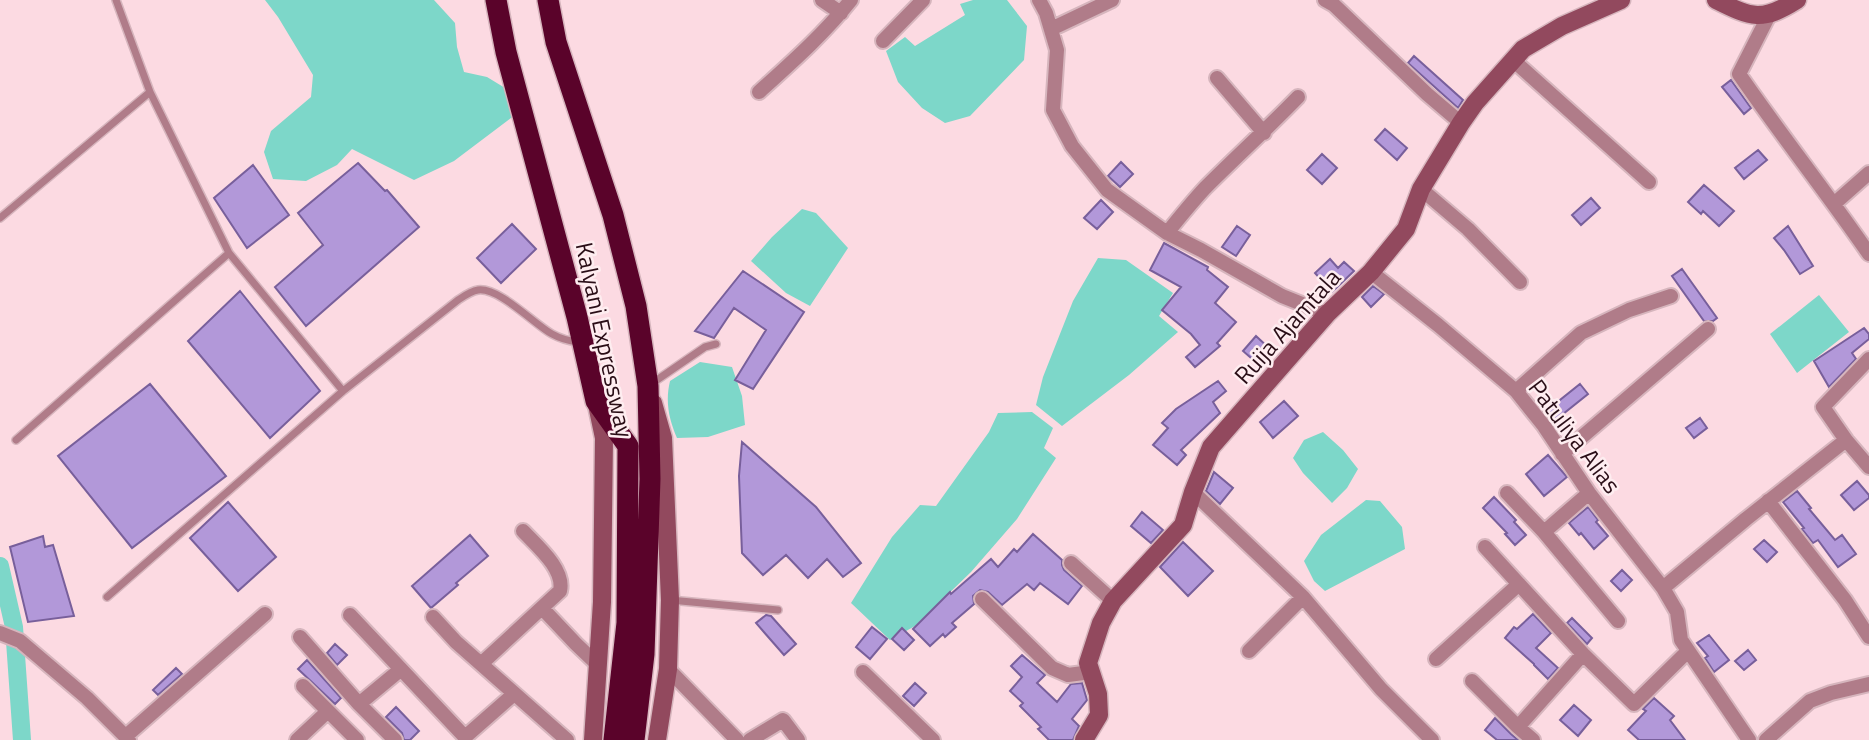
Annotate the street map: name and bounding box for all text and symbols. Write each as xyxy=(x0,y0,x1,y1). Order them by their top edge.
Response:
street label: Kalyani Expressway xyxy=(567,239,643,441)
street label: Ruija Ajamtala xyxy=(1225,260,1349,392)
street label: Patuliya Alias xyxy=(1520,371,1630,501)

